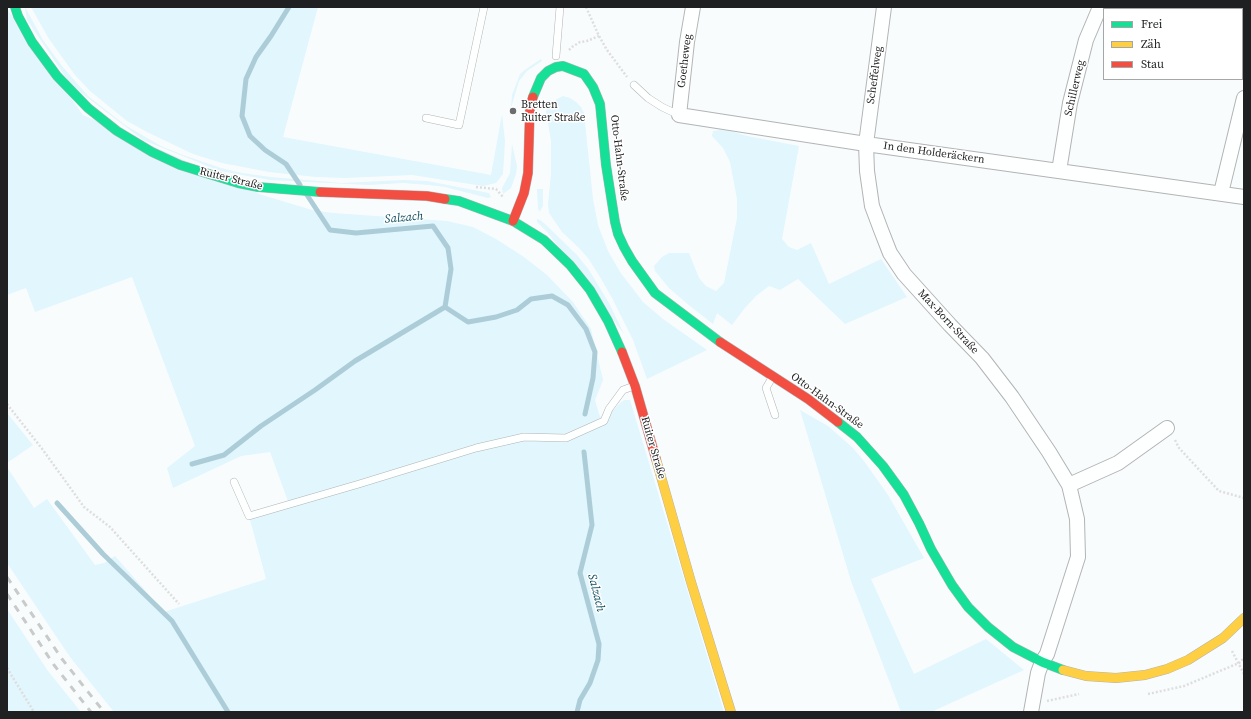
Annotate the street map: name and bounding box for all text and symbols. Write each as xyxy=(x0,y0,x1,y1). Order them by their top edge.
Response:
legend xyxy=(1103,8,1243,80)
text: Frei xyxy=(1141,16,1162,32)
street label: Goetheweg xyxy=(675,33,695,89)
text: Zäh xyxy=(1141,36,1161,52)
street label: Scheffelweg xyxy=(864,45,886,105)
text: Stau xyxy=(1141,56,1164,72)
street label: Schillerweg xyxy=(1062,59,1088,117)
place label: Bretten Ruiter Straße xyxy=(521,98,585,124)
marker: Bretten Ruiter Straße xyxy=(508,106,518,116)
street label: Otto-Hahn-Straße xyxy=(607,114,631,202)
street label: In den Holderäckern xyxy=(883,139,985,167)
street label: Ruiter Straße xyxy=(198,165,264,193)
water label: Salzach xyxy=(384,209,424,227)
street label: Max-Born-Straße xyxy=(915,287,981,357)
street label: Otto-Hahn-Straße xyxy=(788,370,866,432)
street label: Ruiter Straße xyxy=(638,415,668,481)
water label: Salzach xyxy=(584,573,608,613)

